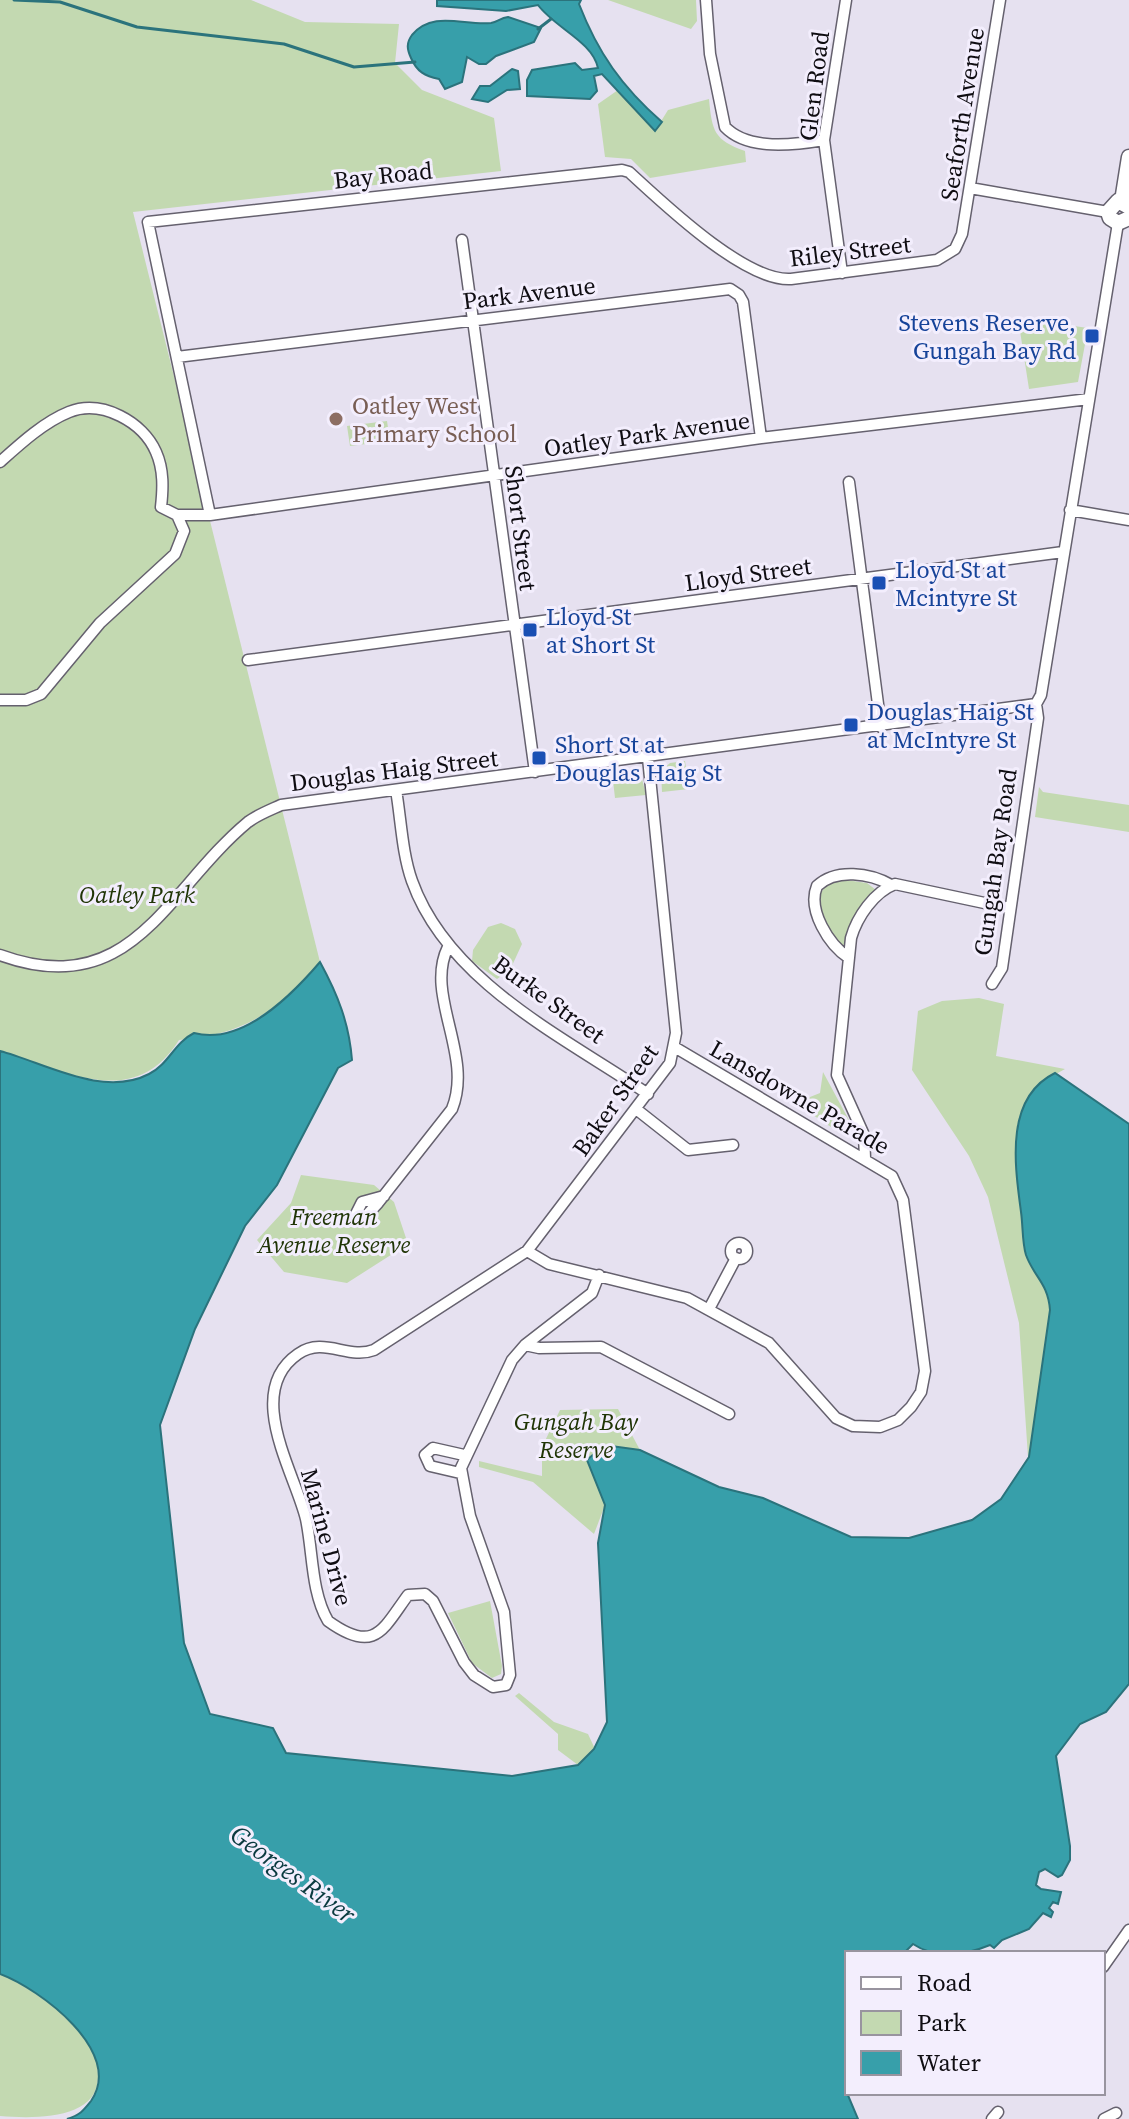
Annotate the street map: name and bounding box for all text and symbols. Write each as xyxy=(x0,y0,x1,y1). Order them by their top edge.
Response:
street label: Seaforth Avenue xyxy=(932,25,992,203)
street label: Glen Road xyxy=(791,29,837,143)
street label: Bay Road xyxy=(332,153,435,197)
street label: Riley Street xyxy=(788,227,913,275)
street label: Park Avenue xyxy=(461,268,597,318)
place label: Stevens Reserve, Gungah Bay Rd xyxy=(898,306,1076,367)
marker: Stevens Reserve, Gungah Bay Rd xyxy=(1083,327,1101,345)
place label: Oatley West Primary School xyxy=(352,389,517,450)
street label: Oatley Park Avenue xyxy=(542,403,752,465)
marker: Oatley West Primary School xyxy=(327,410,345,428)
street label: Short Street xyxy=(497,464,545,593)
street label: Lloyd Street xyxy=(683,549,814,599)
place label: Lloyd St at Mcintyre St xyxy=(895,553,1017,614)
marker: Lloyd St at Mcintyre St xyxy=(870,574,888,592)
place label: Lloyd St at Short St xyxy=(546,600,655,661)
marker: Lloyd St at Short St xyxy=(521,621,539,639)
place label: Douglas Haig St at McIntyre St xyxy=(867,695,1034,756)
marker: Douglas Haig St at McIntyre St xyxy=(842,716,860,734)
place label: Short St at Douglas Haig St xyxy=(555,728,722,789)
street label: Douglas Haig Street xyxy=(288,741,500,799)
marker: Short St at Douglas Haig St xyxy=(530,749,548,767)
street label: Gungah Bay Road xyxy=(966,766,1025,958)
park label: Oatley Park xyxy=(79,878,196,911)
street label: Burke Street xyxy=(486,947,612,1051)
street label: Lansdowne Parade xyxy=(704,1032,896,1162)
street label: Baker Street xyxy=(564,1037,666,1163)
park label: Freeman Avenue Reserve xyxy=(256,1200,411,1261)
park label: Gungah Bay Reserve xyxy=(514,1405,638,1466)
street label: Marine Drive xyxy=(293,1465,361,1609)
water label: Georges River xyxy=(223,1816,363,1932)
legend xyxy=(845,1951,1105,2095)
text: Road xyxy=(917,1966,972,1999)
text: Park xyxy=(917,2006,967,2039)
text: Water xyxy=(917,2046,981,2079)

